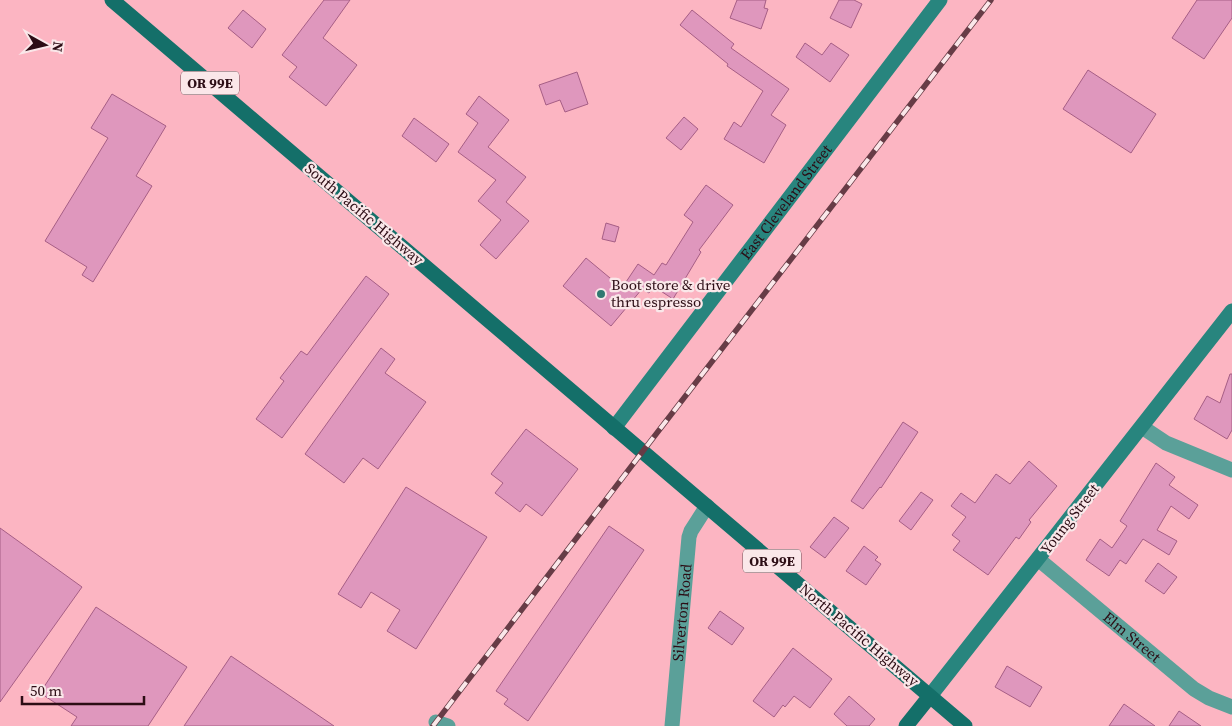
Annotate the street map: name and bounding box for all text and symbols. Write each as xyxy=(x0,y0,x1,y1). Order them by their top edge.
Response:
north arrow xyxy=(20,20,70,70)
text: N xyxy=(47,40,68,53)
road number: OR 99E xyxy=(181,72,239,95)
street label: East Cleveland Street xyxy=(735,140,836,264)
street label: South Pacific Highway xyxy=(301,158,428,270)
place label: Boot store & drive thru espresso xyxy=(611,274,731,312)
marker: Boot store & drive thru espresso xyxy=(595,288,607,300)
street label: Young Street xyxy=(1035,479,1104,558)
road number: OR 99E xyxy=(743,550,801,572)
street label: Silverton Road xyxy=(667,562,697,662)
street label: North Pacific Highway xyxy=(795,578,924,691)
street label: Elm Street xyxy=(1099,606,1165,667)
scale bar xyxy=(22,674,145,706)
text: 50 m xyxy=(30,680,62,701)

